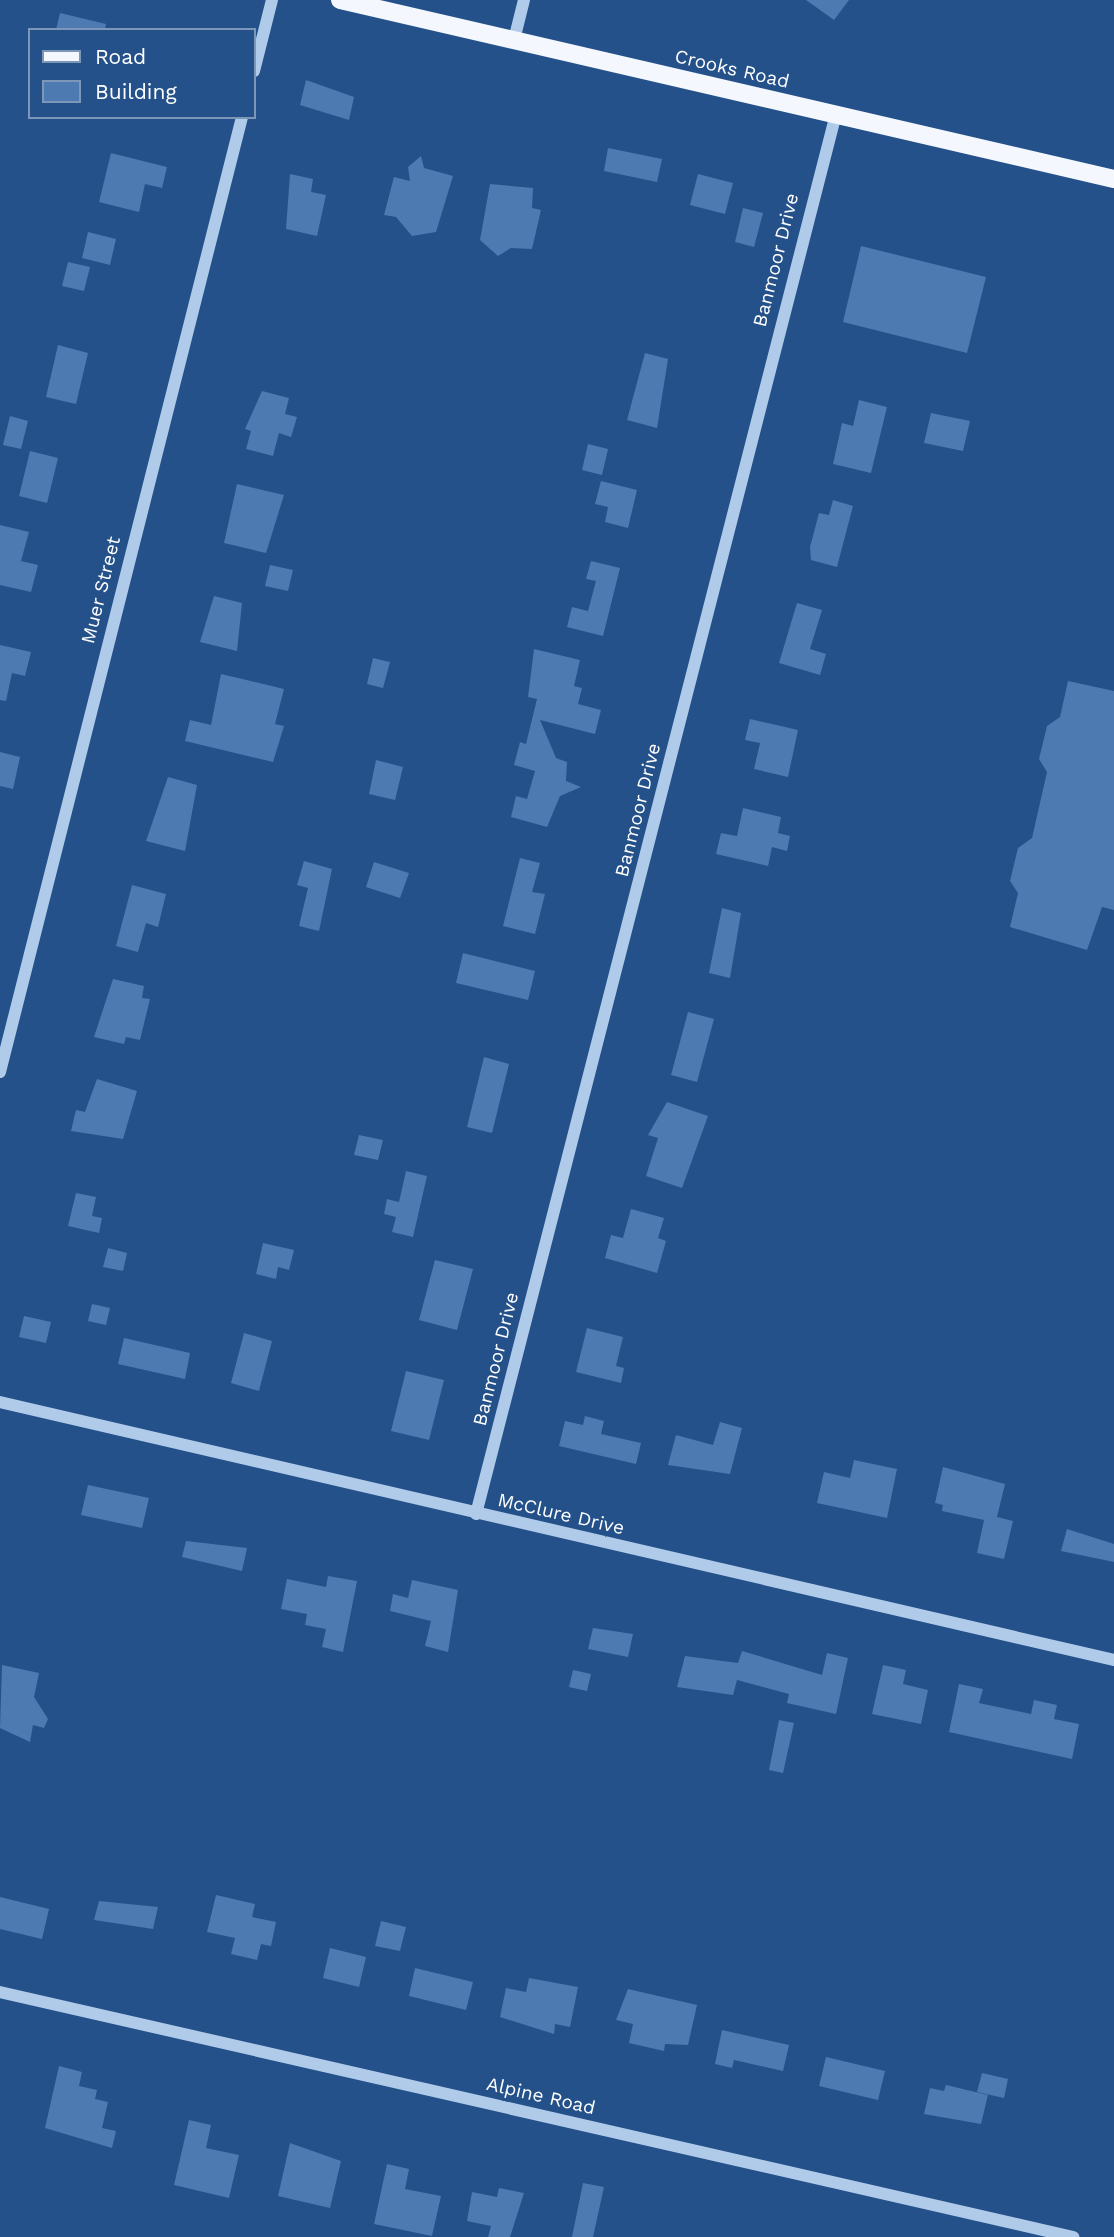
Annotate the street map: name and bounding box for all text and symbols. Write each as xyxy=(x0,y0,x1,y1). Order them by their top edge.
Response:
legend xyxy=(28,28,256,119)
text: Road xyxy=(95,44,146,69)
street label: Crooks Road xyxy=(673,45,791,93)
text: Building xyxy=(95,79,177,104)
street label: Banmoor Drive xyxy=(748,191,804,329)
street label: Muer Street xyxy=(77,534,125,646)
street label: Banmoor Drive xyxy=(610,741,666,879)
street label: Banmoor Drive xyxy=(468,1290,524,1428)
street label: McClure Drive xyxy=(495,1488,627,1540)
street label: Alpine Road xyxy=(484,2072,598,2120)

